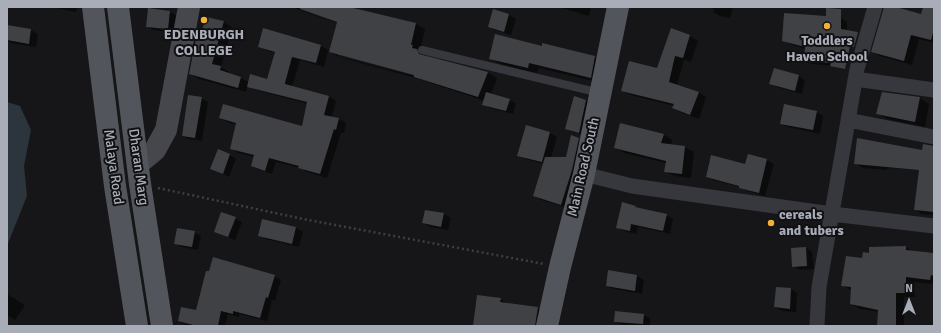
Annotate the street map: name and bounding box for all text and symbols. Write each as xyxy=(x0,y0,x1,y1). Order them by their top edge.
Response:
marker: EDENBURGH COLLEGE xyxy=(199,15,209,25)
marker: Toddlers Haven School xyxy=(822,21,832,31)
place label: EDENBURGH COLLEGE xyxy=(164,27,244,60)
place label: Toddlers Haven School xyxy=(786,33,868,66)
street label: Main Road South xyxy=(564,116,604,218)
street label: Dharan Marg xyxy=(124,127,152,207)
street label: Malaya Road xyxy=(99,128,127,206)
place label: cereals and tubers xyxy=(779,207,844,240)
marker: cereals and tubers xyxy=(766,218,776,228)
north arrow xyxy=(889,281,929,321)
text: N xyxy=(905,282,913,295)

